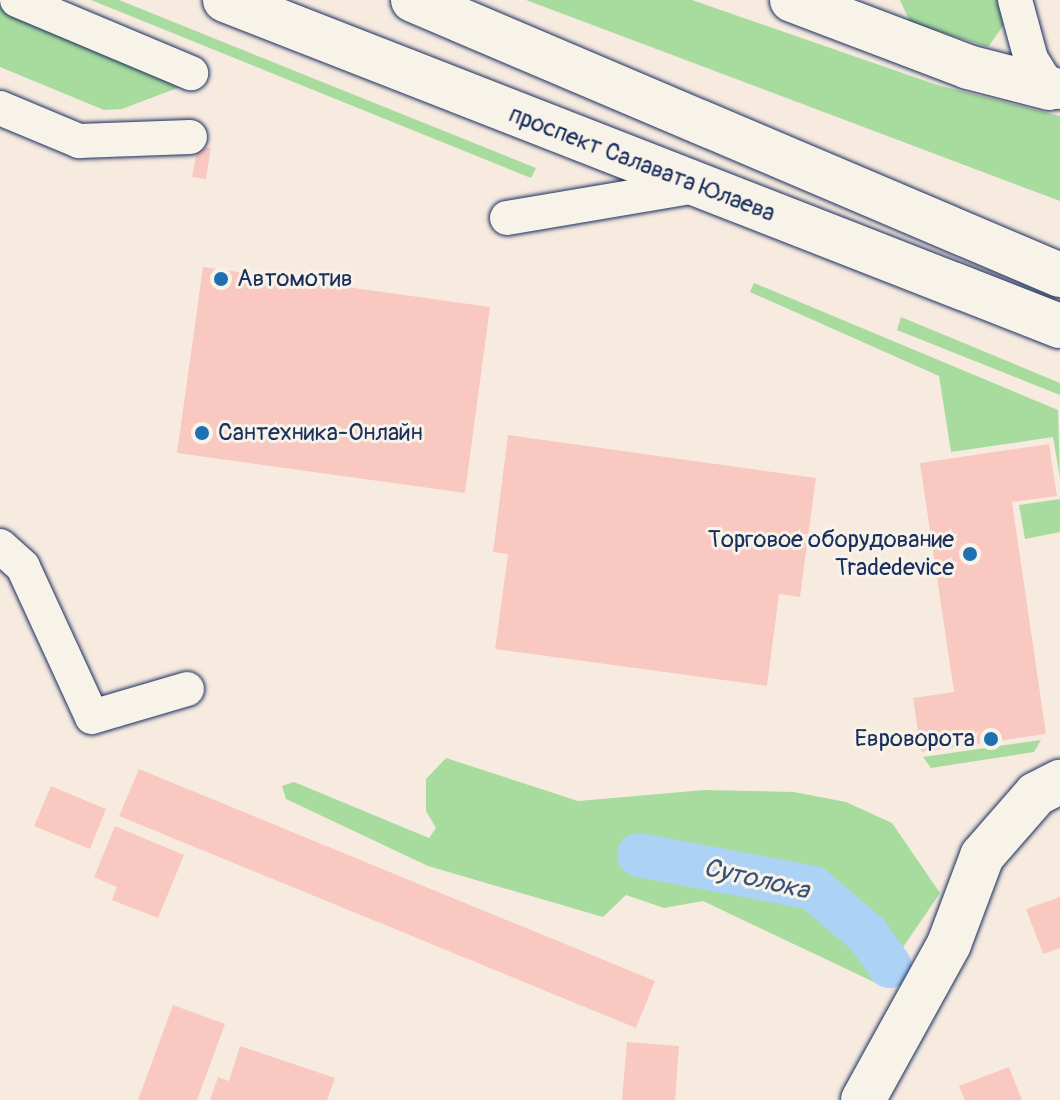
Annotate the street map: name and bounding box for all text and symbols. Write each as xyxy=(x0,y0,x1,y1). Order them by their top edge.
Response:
street label: проспект Салавата Юлаева xyxy=(505,100,779,228)
place label: Автомотив xyxy=(237,265,353,293)
marker: Автомотив xyxy=(212,270,230,288)
place label: Сантехника-Онлайн xyxy=(218,419,423,447)
marker: Сантехника-Онлайн xyxy=(193,424,211,442)
place label: Торговое оборудование Tradedevice xyxy=(708,526,954,582)
marker: Торговое оборудование Tradedevice xyxy=(961,545,979,563)
place label: Евроворота xyxy=(854,725,975,753)
marker: Евроворота xyxy=(982,730,1000,748)
water label: Сутолока xyxy=(700,853,812,907)

